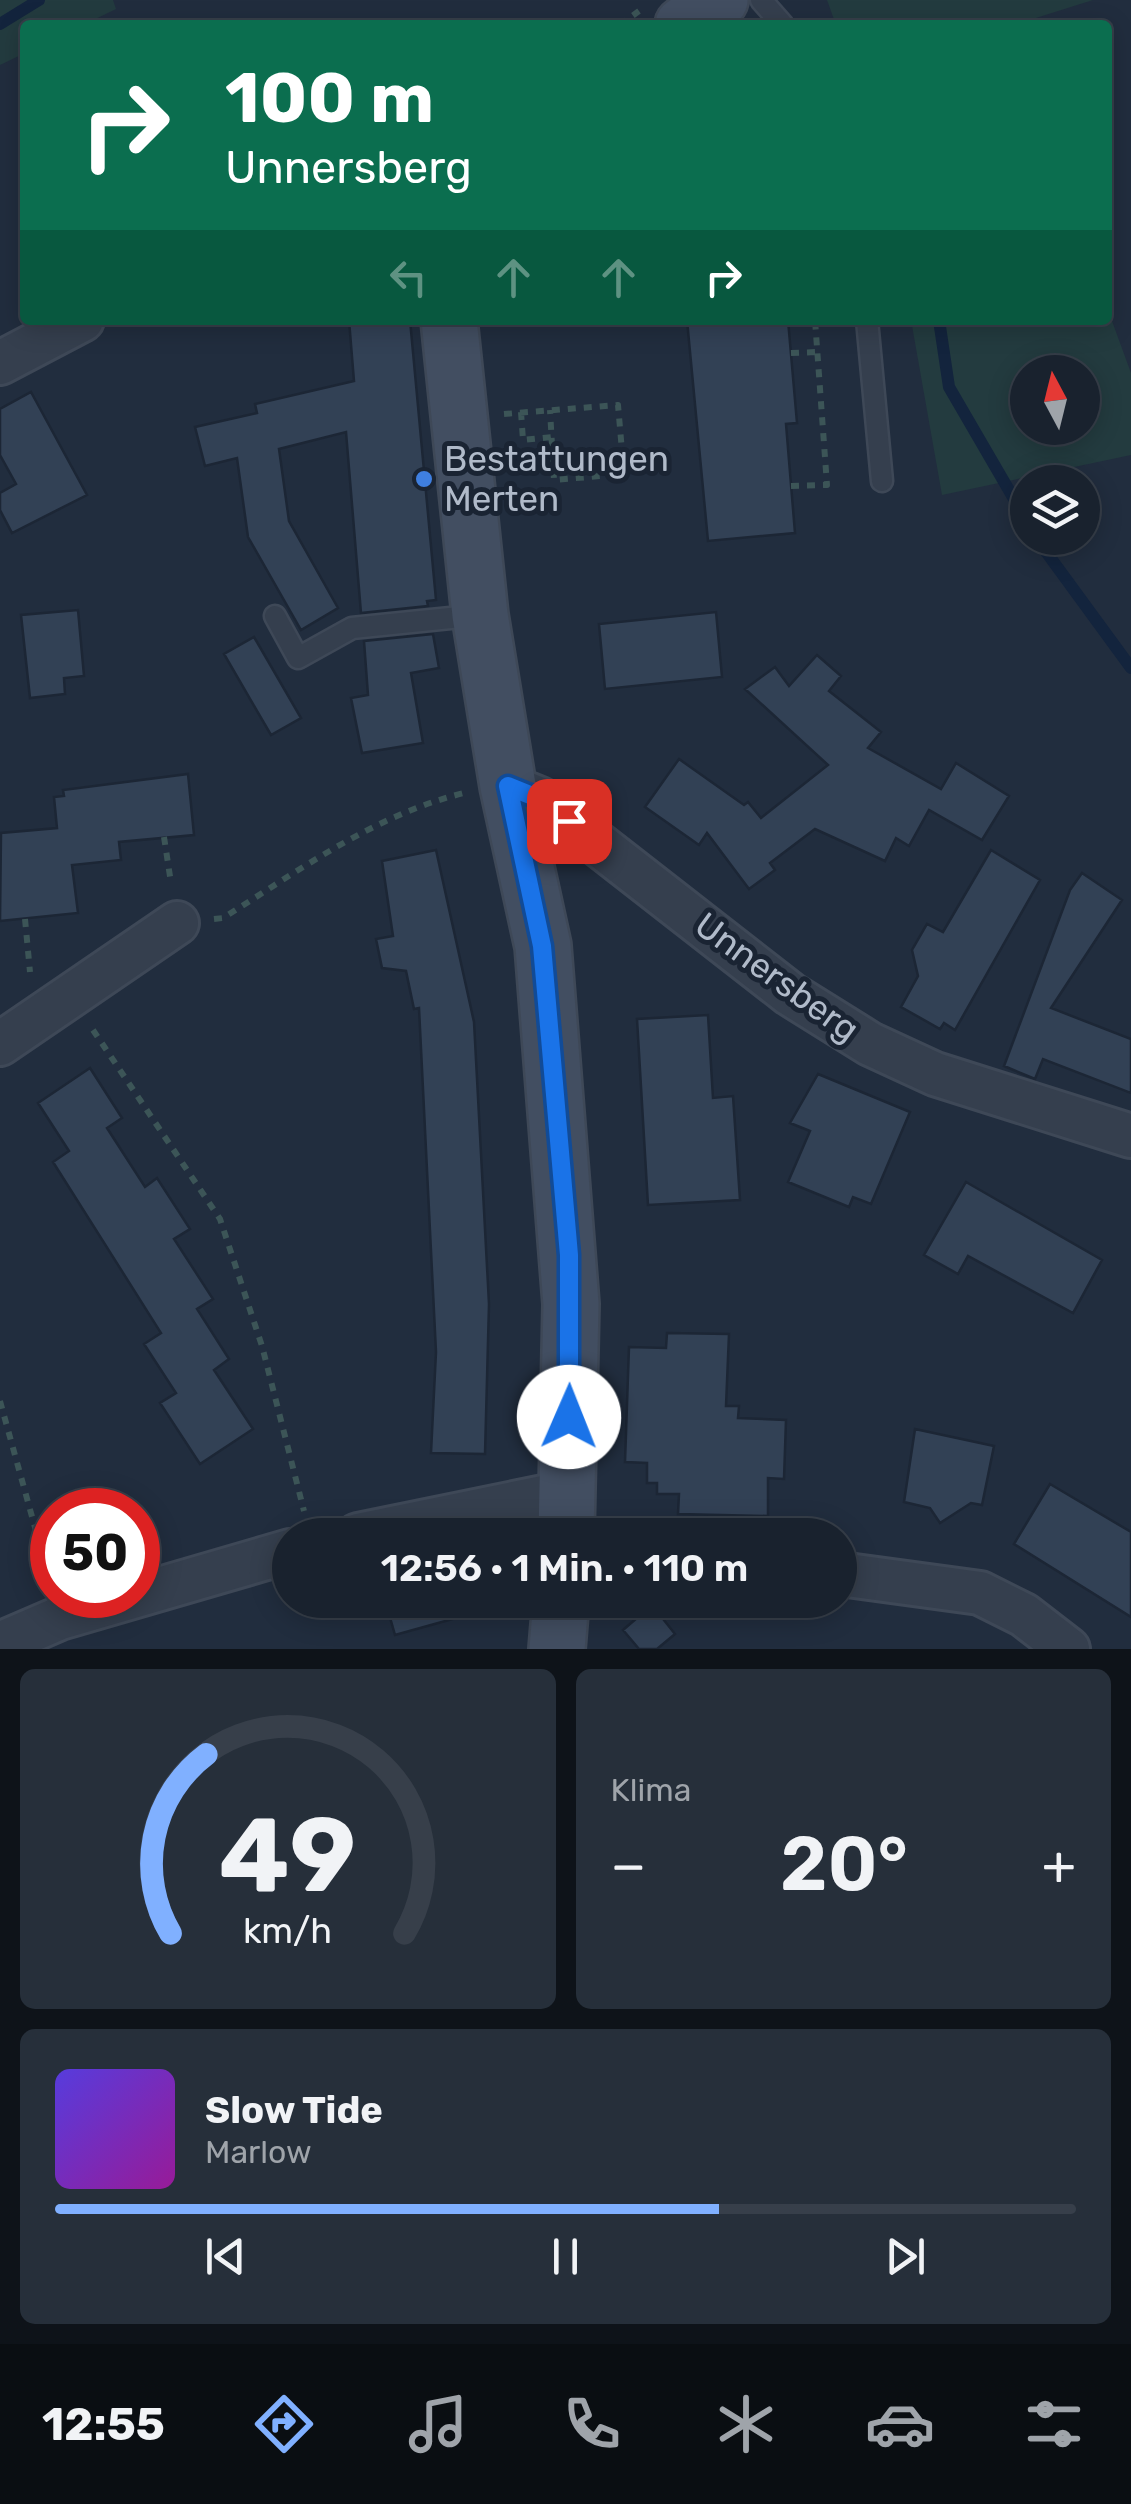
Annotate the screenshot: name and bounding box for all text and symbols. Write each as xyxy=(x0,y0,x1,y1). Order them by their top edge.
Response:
text: 100 m xyxy=(225,57,434,140)
icon: right xyxy=(60,60,190,190)
text: Unnersberg xyxy=(225,141,472,194)
icon: left xyxy=(381,250,436,305)
icon: ahead xyxy=(486,250,541,305)
icon: ahead xyxy=(591,250,646,305)
icon: right xyxy=(696,250,751,305)
north arrow xyxy=(1010,355,1100,445)
map controls xyxy=(1010,355,1100,555)
place label: Bestattungen Merten xyxy=(444,438,669,520)
button: layers xyxy=(1010,465,1100,555)
marker: Bestattungen Merten xyxy=(413,468,435,490)
pin xyxy=(527,779,612,864)
icon: arrive xyxy=(542,794,597,849)
street label: Unnersberg xyxy=(687,904,867,1050)
position arrow xyxy=(517,1365,621,1469)
speed limit sign: 50 xyxy=(30,1488,160,1618)
text: 12:56 · 1 Min. · 110 m xyxy=(381,1545,748,1591)
text: Klima xyxy=(611,1771,691,1809)
text: 49 xyxy=(219,1794,356,1917)
text: 20° xyxy=(780,1820,908,1909)
text: − xyxy=(611,1833,646,1898)
text: + xyxy=(1042,1833,1076,1898)
text: km/h xyxy=(243,1910,332,1952)
text: Slow Tide xyxy=(205,2087,383,2133)
text: Marlow xyxy=(205,2133,312,2171)
icon: previous xyxy=(198,2229,253,2284)
icon: pause xyxy=(538,2229,593,2284)
icon: next xyxy=(878,2229,933,2284)
icon: directions xyxy=(249,2389,319,2459)
icon: music xyxy=(403,2389,473,2459)
icon: phone xyxy=(557,2389,627,2459)
icon: climate xyxy=(711,2389,781,2459)
icon: car xyxy=(865,2389,935,2459)
icon: filters xyxy=(1019,2389,1089,2459)
text: 12:55 xyxy=(42,2398,165,2451)

